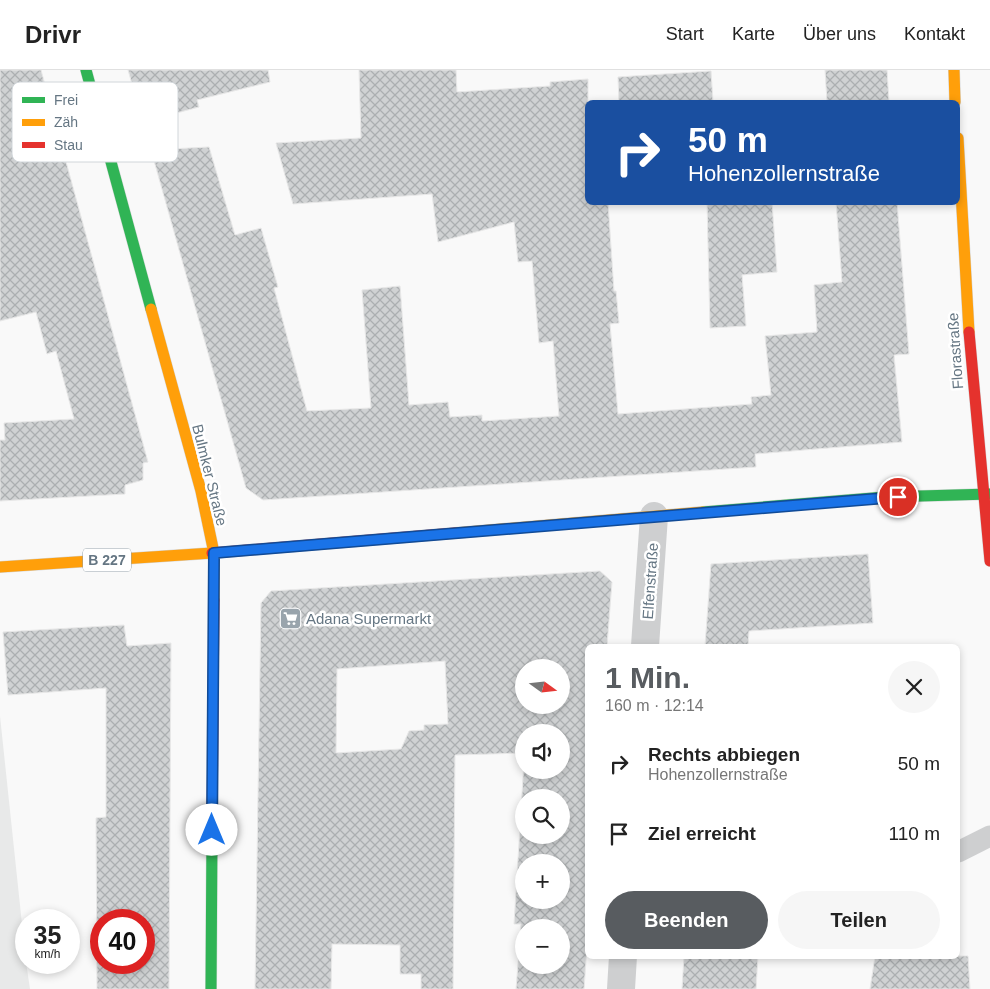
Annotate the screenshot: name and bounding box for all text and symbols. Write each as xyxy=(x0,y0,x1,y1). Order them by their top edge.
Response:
text: Drivr xyxy=(25,21,81,48)
text: Start xyxy=(666,24,704,44)
text: Karte xyxy=(732,24,775,44)
text: Über uns xyxy=(803,24,876,44)
text: Kontakt xyxy=(904,24,965,44)
legend xyxy=(12,82,178,162)
text: Frei xyxy=(54,92,78,108)
text: Zäh xyxy=(54,114,78,130)
icon: right xyxy=(605,120,670,185)
text: 50 m xyxy=(688,120,768,159)
text: Stau xyxy=(54,137,83,153)
text: Hohenzollernstraße xyxy=(688,161,880,186)
street label: Florastraße xyxy=(944,312,966,390)
street label: Bulmker Straße xyxy=(189,422,231,528)
pin xyxy=(877,476,919,518)
icon: arrive xyxy=(884,483,912,511)
street label: Elfenstraße xyxy=(639,542,661,620)
road number: B 227 xyxy=(83,548,131,572)
supermarket icon: Adana Supermarkt xyxy=(278,606,302,630)
place label: Adana Supermarkt xyxy=(306,610,432,627)
north arrow xyxy=(515,659,570,714)
map controls xyxy=(515,659,570,974)
text: 1 Min. xyxy=(605,661,690,694)
button: close xyxy=(888,661,940,713)
text: 160 m · 12:14 xyxy=(605,697,704,714)
button: sound xyxy=(515,724,570,779)
text: Rechts abbiegen xyxy=(648,744,800,765)
icon: right xyxy=(605,750,633,778)
text: 50 m xyxy=(898,753,940,774)
text: Hohenzollernstraße xyxy=(648,766,788,783)
button: search xyxy=(515,789,570,844)
position arrow xyxy=(185,803,237,855)
icon: arrive xyxy=(605,820,633,848)
text: Ziel erreicht xyxy=(648,823,756,844)
text: 110 m xyxy=(889,823,940,844)
button: + xyxy=(515,854,570,909)
button: Beenden xyxy=(605,891,768,949)
button: Teilen xyxy=(778,891,940,949)
speed limit sign: 40 xyxy=(90,909,155,974)
button: − xyxy=(515,919,570,974)
text: 35 xyxy=(34,921,61,949)
text: km/h xyxy=(34,947,61,961)

